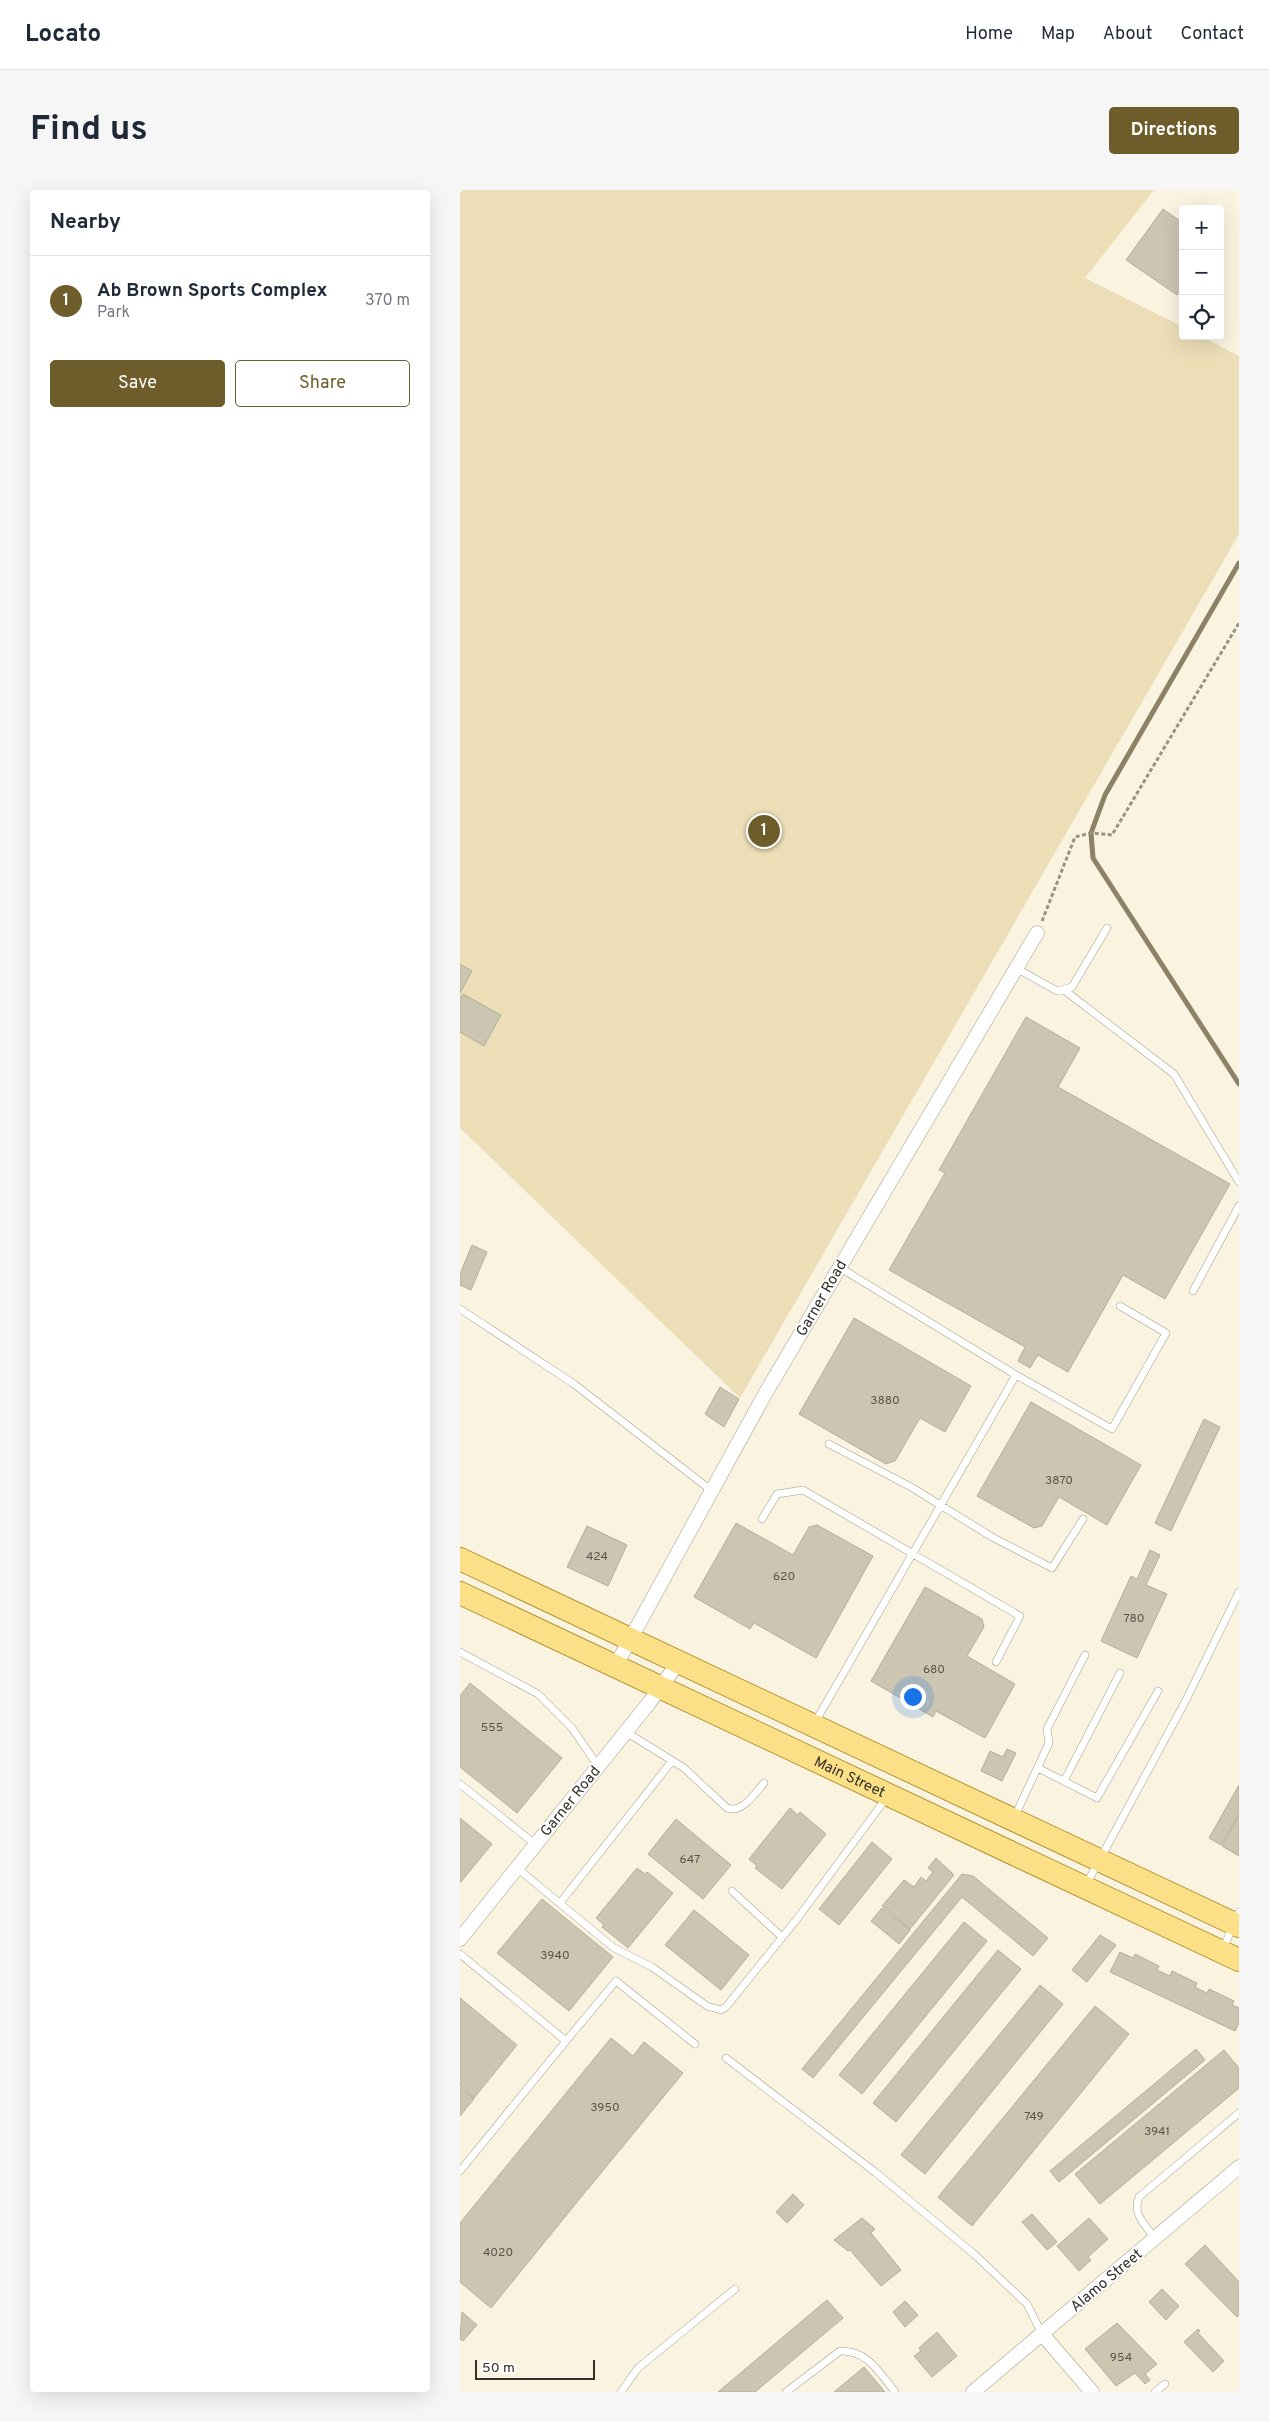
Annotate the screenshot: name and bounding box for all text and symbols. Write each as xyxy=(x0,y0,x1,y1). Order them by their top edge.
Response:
text: Locato xyxy=(25,20,101,50)
text: Home xyxy=(965,23,1013,46)
text: Map xyxy=(1041,23,1075,46)
text: About xyxy=(1103,23,1152,46)
text: Contact xyxy=(1180,23,1244,46)
button: Directions xyxy=(1109,107,1239,154)
text: Find us xyxy=(30,108,148,152)
map controls xyxy=(1179,205,1224,340)
button: + xyxy=(1179,205,1224,250)
text: Nearby xyxy=(50,209,121,236)
button: − xyxy=(1179,250,1224,295)
text: Ab Brown Sports Complex xyxy=(97,279,327,303)
text: 1 xyxy=(63,291,69,311)
text: 370 m xyxy=(365,291,410,311)
button: locate xyxy=(1179,295,1224,340)
text: Park xyxy=(97,303,130,323)
button: Save xyxy=(50,360,225,407)
button: Share xyxy=(235,360,410,407)
pin: 1 xyxy=(748,812,780,850)
street label: Garner Road xyxy=(793,1257,852,1340)
house number: 3880 xyxy=(870,1393,900,1409)
house number: 3870 xyxy=(1045,1473,1073,1489)
house number: 424 xyxy=(586,1549,608,1565)
house number: 620 xyxy=(773,1569,795,1585)
house number: 780 xyxy=(1124,1611,1144,1627)
house number: 680 xyxy=(923,1662,945,1678)
your location xyxy=(900,1684,926,1710)
house number: 555 xyxy=(481,1720,503,1736)
street label: Main Street xyxy=(811,1753,888,1803)
street label: Garner Road xyxy=(537,1763,605,1841)
house number: 647 xyxy=(680,1852,700,1868)
house number: 3940 xyxy=(540,1948,570,1964)
house number: 3950 xyxy=(590,2100,620,2116)
house number: 749 xyxy=(1024,2109,1044,2125)
house number: 3941 xyxy=(1144,2124,1170,2140)
house number: 4020 xyxy=(483,2245,513,2261)
street label: Alamo Street xyxy=(1067,2245,1147,2317)
house number: 954 xyxy=(1110,2350,1132,2366)
scale bar xyxy=(475,2357,595,2380)
text: 50 m xyxy=(482,2360,515,2377)

